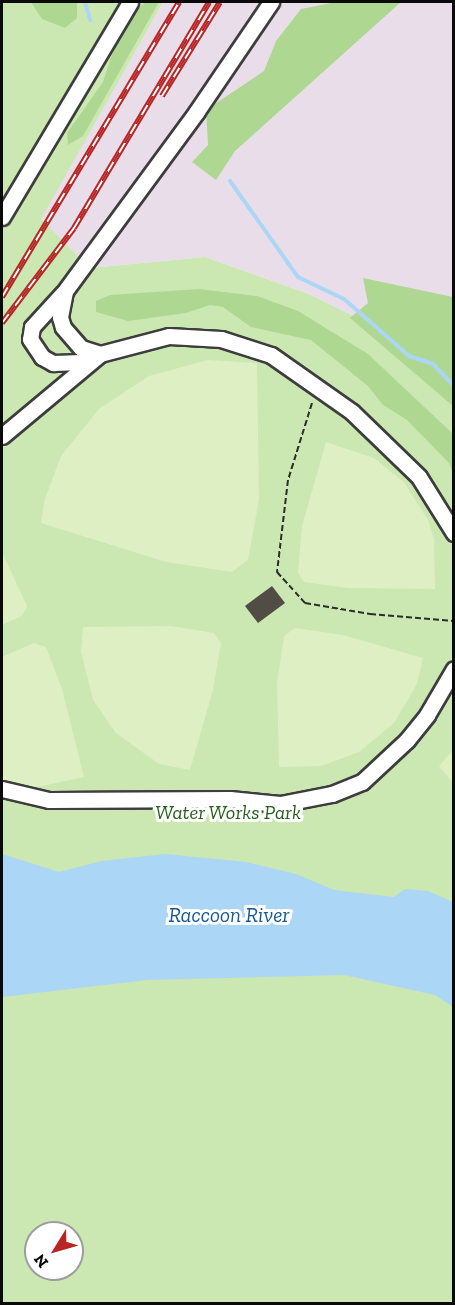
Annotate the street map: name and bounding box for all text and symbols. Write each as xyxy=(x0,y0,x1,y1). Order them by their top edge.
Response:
park label: Water Works Park xyxy=(155,800,301,824)
water label: Raccoon River xyxy=(168,902,290,928)
north arrow xyxy=(24,1221,84,1281)
text: N xyxy=(30,1250,52,1272)

